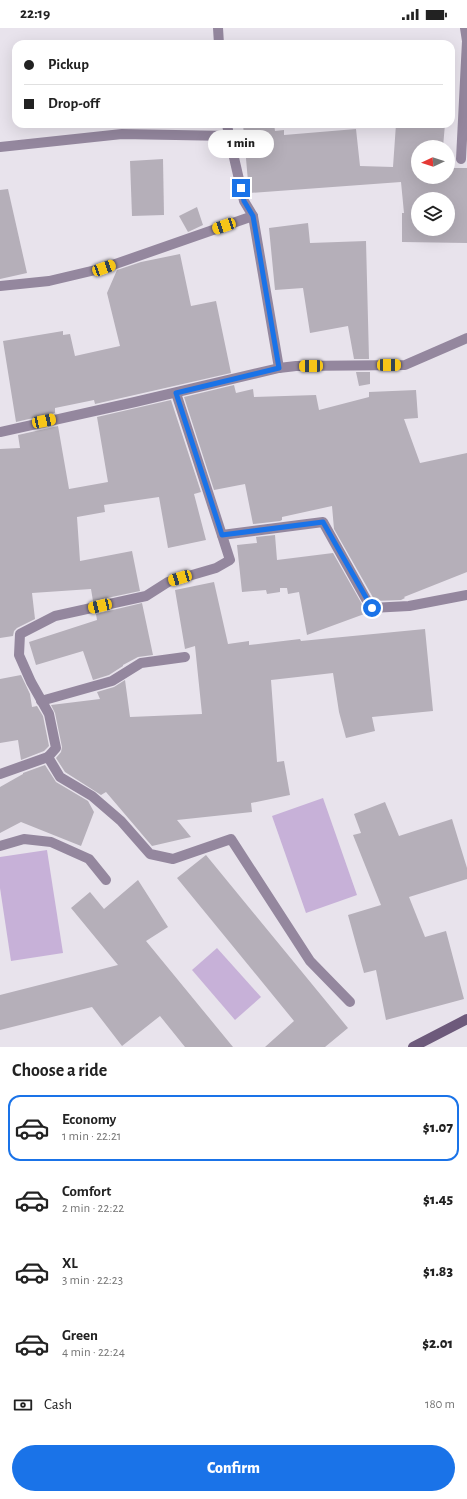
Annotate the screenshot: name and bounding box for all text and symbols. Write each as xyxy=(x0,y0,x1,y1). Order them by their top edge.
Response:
text: 22:19 xyxy=(20,6,50,21)
text: Pickup xyxy=(48,57,89,72)
text: Drop-off xyxy=(48,96,100,111)
callout: 1 min xyxy=(208,130,274,158)
text: 1 min xyxy=(227,137,255,150)
north arrow xyxy=(411,140,455,184)
map controls xyxy=(411,140,455,236)
route end xyxy=(232,179,250,197)
button: layers xyxy=(411,192,455,236)
car xyxy=(211,216,237,236)
car xyxy=(91,258,117,278)
car xyxy=(377,359,401,371)
car xyxy=(299,360,323,372)
car xyxy=(31,413,57,429)
car xyxy=(167,569,193,587)
car xyxy=(87,597,113,615)
route start xyxy=(363,599,381,617)
text: Choose a ride xyxy=(12,1062,107,1080)
icon: car xyxy=(14,1110,50,1146)
text: Economy xyxy=(62,1112,116,1127)
text: $1.07 xyxy=(423,1120,453,1135)
text: 1 min · 22:21 xyxy=(62,1130,121,1143)
icon: car xyxy=(14,1182,50,1218)
text: Comfort xyxy=(62,1184,111,1199)
text: $1.45 xyxy=(423,1192,453,1207)
text: 2 min · 22:22 xyxy=(62,1202,124,1215)
icon: car xyxy=(14,1254,50,1290)
text: XL xyxy=(62,1256,78,1271)
text: $1.83 xyxy=(423,1264,453,1279)
text: 3 min · 22:23 xyxy=(62,1274,123,1287)
icon: car xyxy=(14,1326,50,1362)
text: Green xyxy=(62,1328,98,1343)
text: $2.01 xyxy=(422,1336,453,1351)
text: 4 min · 22:24 xyxy=(62,1346,125,1359)
icon: cash xyxy=(12,1394,34,1416)
text: Cash xyxy=(44,1397,72,1412)
text: 180 m xyxy=(425,1398,455,1411)
button: Confirm xyxy=(12,1445,455,1491)

